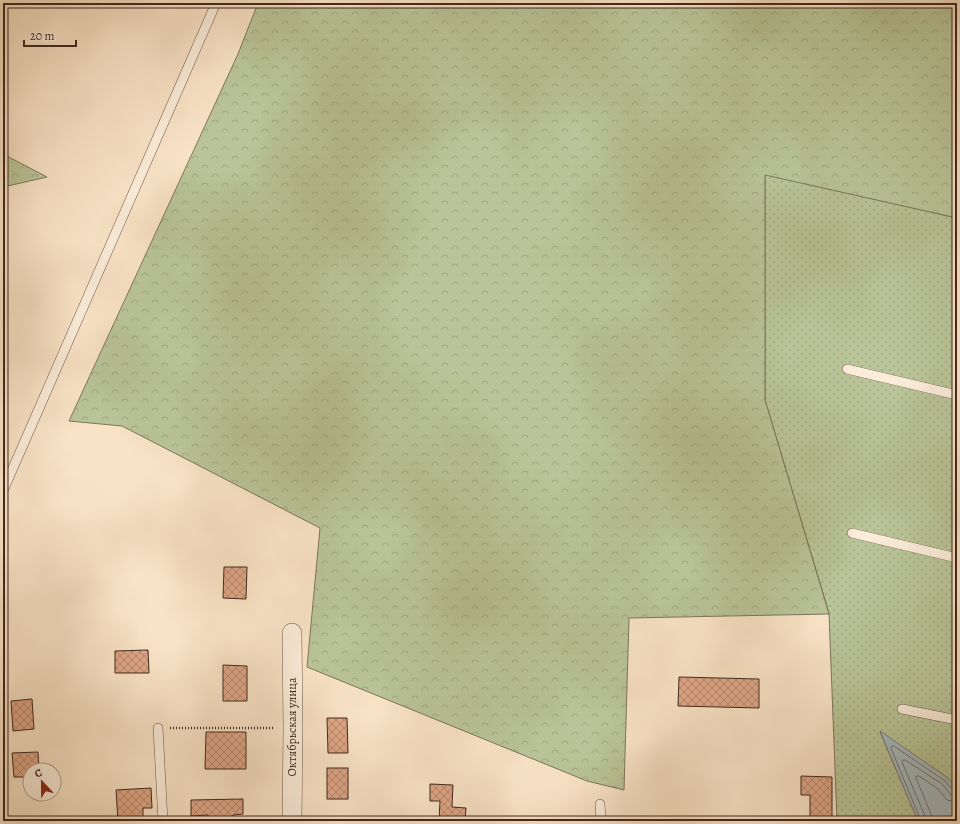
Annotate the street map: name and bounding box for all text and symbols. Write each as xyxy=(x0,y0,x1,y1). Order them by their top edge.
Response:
scale bar xyxy=(24,22,76,48)
text: 20 m xyxy=(30,28,54,44)
street label: Октябрьская улица xyxy=(284,677,300,777)
north arrow xyxy=(22,762,62,802)
text: С xyxy=(32,765,45,781)

